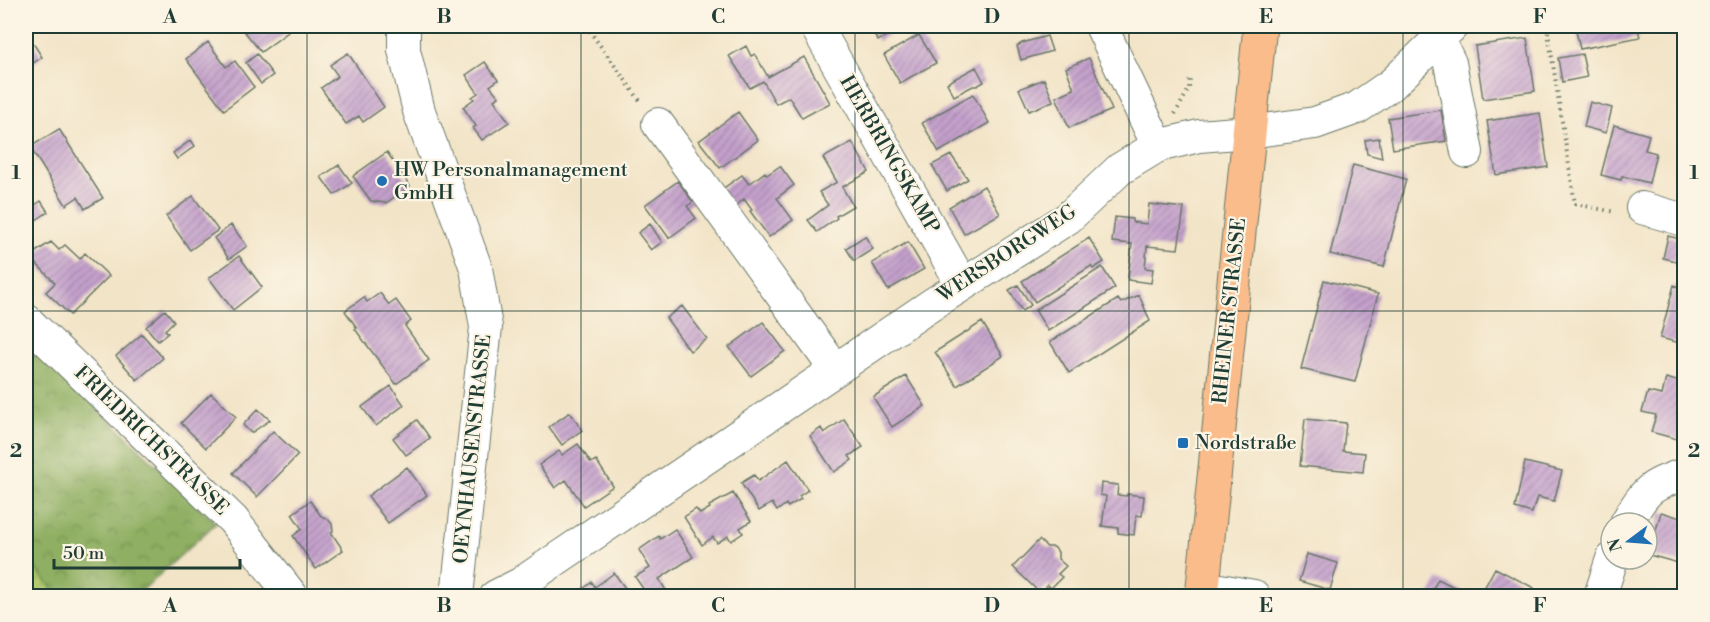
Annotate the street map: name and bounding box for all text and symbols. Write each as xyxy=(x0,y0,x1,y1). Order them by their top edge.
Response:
text: A xyxy=(162,5,178,30)
text: B xyxy=(436,5,452,30)
text: C xyxy=(711,5,725,30)
text: D xyxy=(984,5,1000,30)
text: E xyxy=(1259,5,1273,30)
text: F xyxy=(1533,5,1547,30)
street label: HERBRINGSKAMP xyxy=(833,71,945,239)
place label: HW Personalmanagement GmbH xyxy=(394,158,628,206)
text: 1 xyxy=(11,161,21,186)
text: 1 xyxy=(1689,161,1699,186)
marker: HW Personalmanagement GmbH xyxy=(375,174,389,188)
street label: WERSBORGWEG xyxy=(932,200,1082,309)
street label: RHEINER STRASSE xyxy=(1208,217,1252,405)
street label: OEYNHAUSENSTRASSE xyxy=(449,333,497,565)
street label: FRIEDRICHSTRASSE xyxy=(69,361,233,521)
place label: Nordstraße xyxy=(1195,431,1297,456)
marker: Nordstraße xyxy=(1176,436,1190,450)
text: 2 xyxy=(10,439,22,464)
text: 2 xyxy=(1688,439,1700,464)
north arrow xyxy=(1599,511,1659,571)
scale bar xyxy=(54,532,240,570)
text: N xyxy=(1604,536,1627,554)
text: 50 m xyxy=(63,542,105,565)
text: A xyxy=(162,594,178,619)
text: B xyxy=(436,594,452,619)
text: C xyxy=(711,594,725,619)
text: D xyxy=(984,594,1000,619)
text: E xyxy=(1259,594,1273,619)
text: F xyxy=(1533,594,1547,619)

